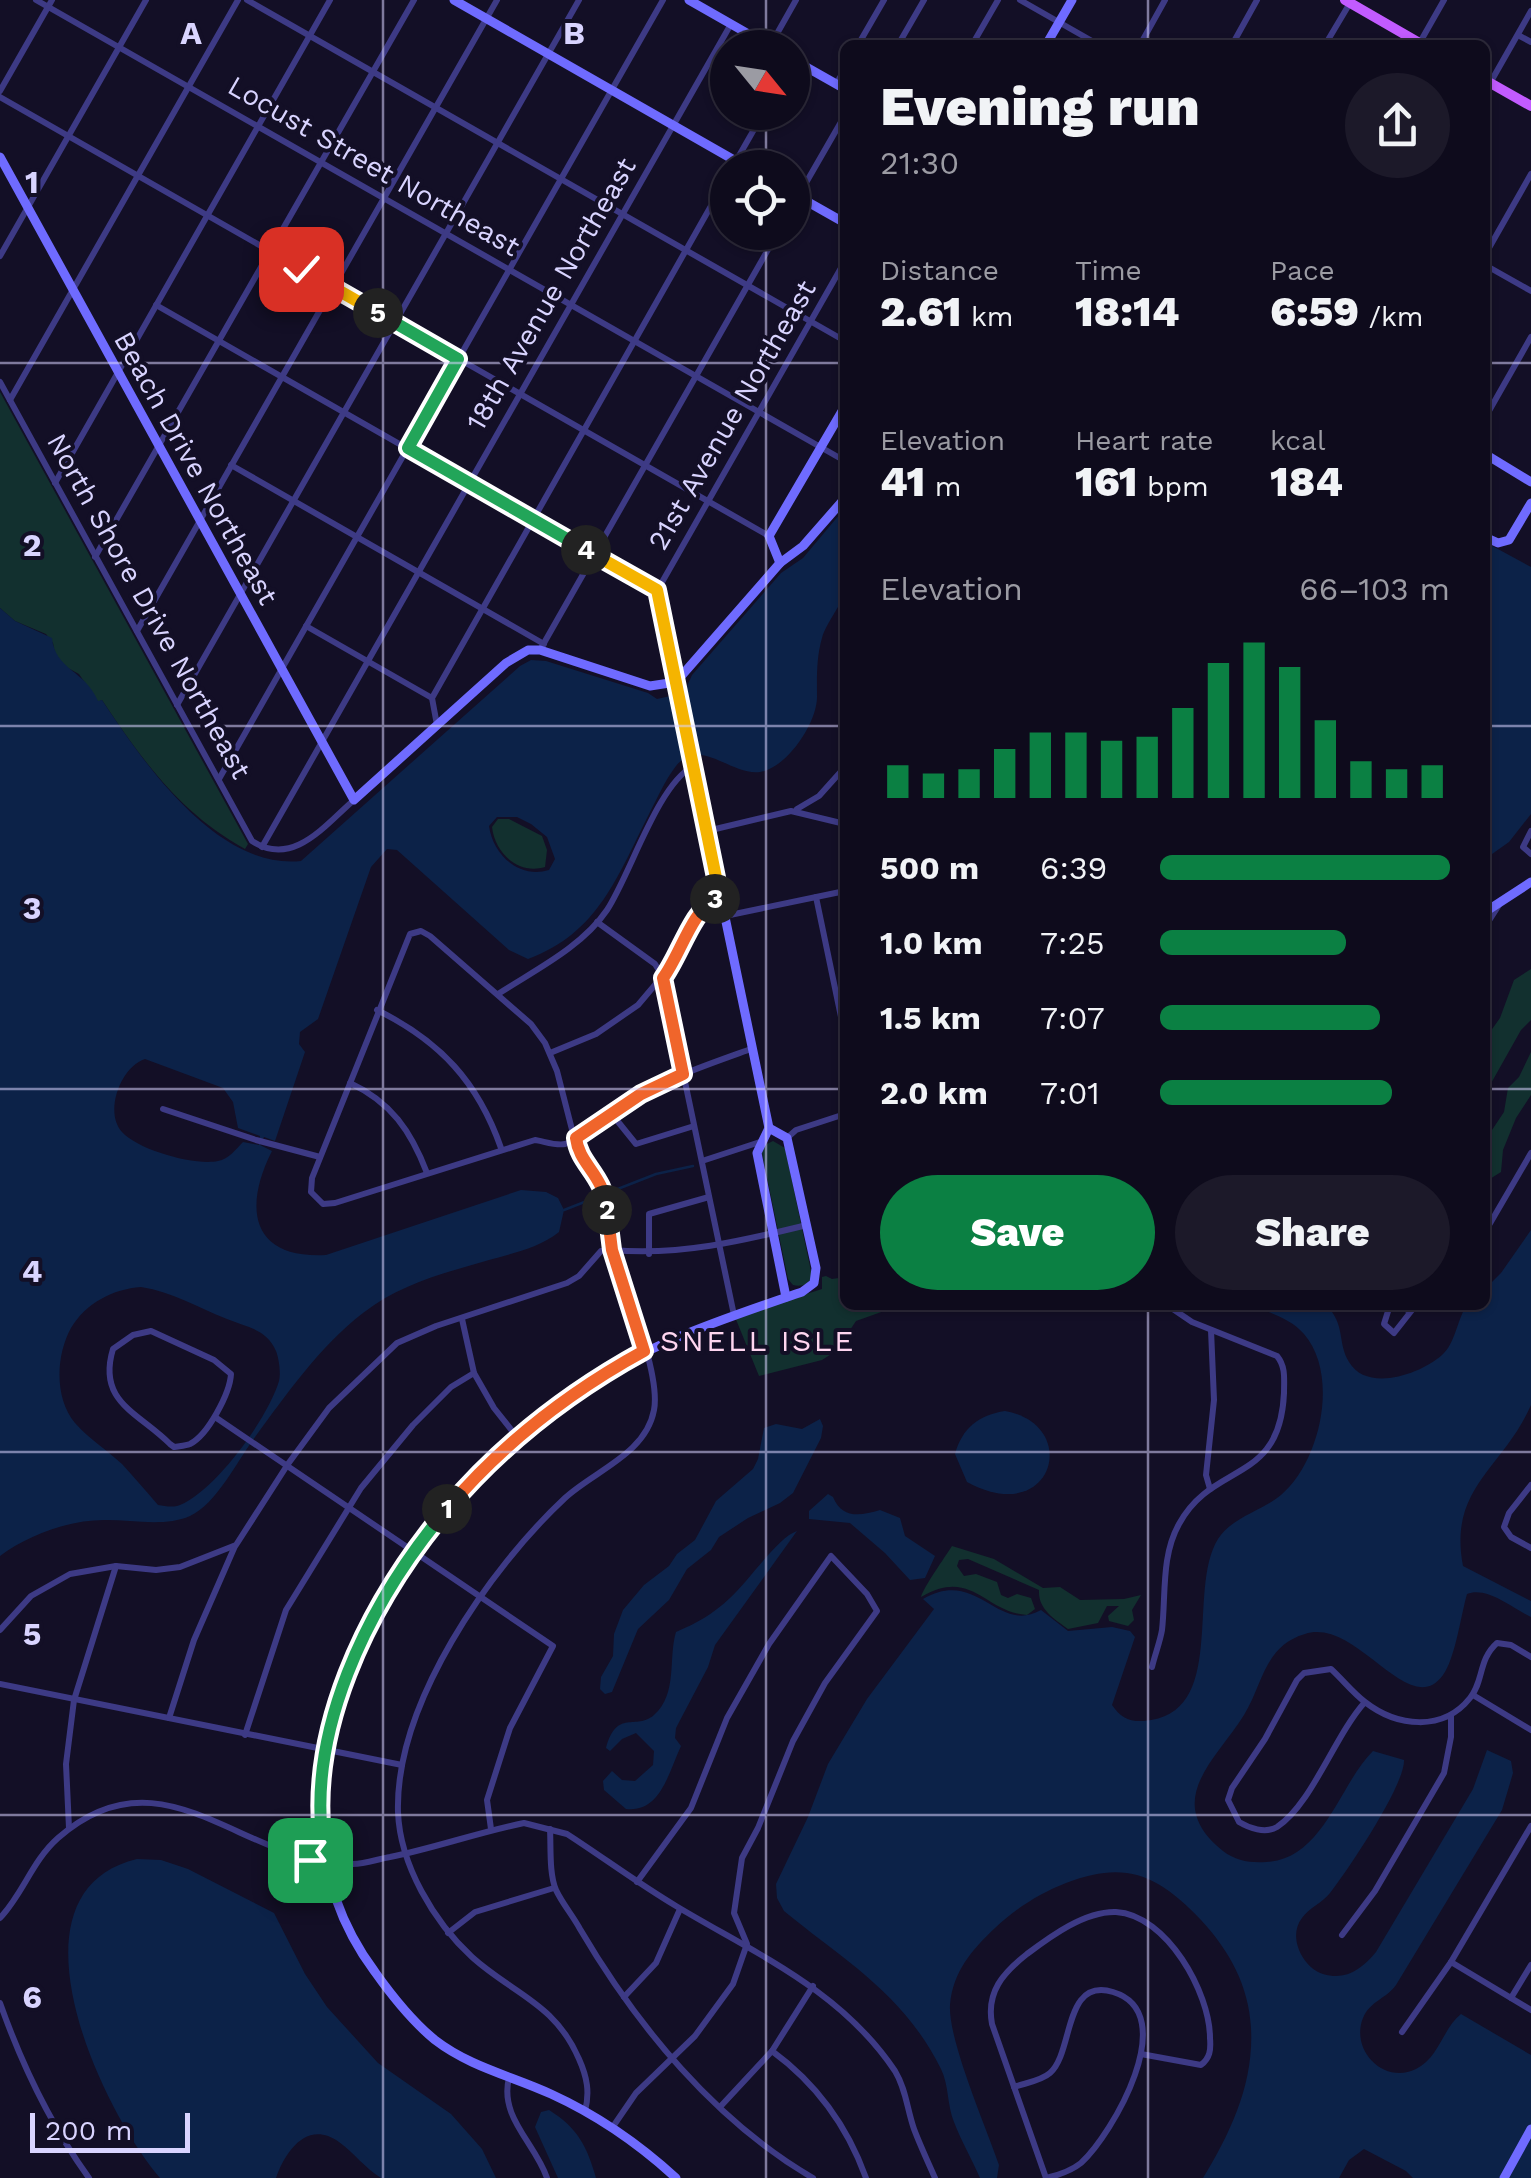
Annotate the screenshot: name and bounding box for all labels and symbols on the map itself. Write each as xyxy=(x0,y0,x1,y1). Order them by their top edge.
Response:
text: A xyxy=(180,14,202,52)
text: B xyxy=(563,14,585,52)
north arrow xyxy=(710,30,810,130)
street label: Locust Street Northeast xyxy=(222,69,526,263)
street label: 18th Avenue Northeast xyxy=(459,151,643,436)
text: 1 xyxy=(25,163,39,201)
pin xyxy=(259,227,344,312)
street label: 21st Avenue Northeast xyxy=(641,274,823,556)
pin: 5 xyxy=(353,288,403,338)
street label: Beach Drive Northeast xyxy=(107,326,285,611)
street label: North Shore Drive Northeast xyxy=(40,428,258,785)
pin: 4 xyxy=(561,525,611,575)
text: 2 xyxy=(22,526,42,564)
pin: 3 xyxy=(690,874,740,924)
text: 3 xyxy=(23,889,41,927)
pin: 2 xyxy=(582,1185,632,1235)
text: 4 xyxy=(22,1252,42,1290)
district label: SNELL ISLE xyxy=(660,1323,856,1358)
pin: 1 xyxy=(422,1484,472,1534)
text: 5 xyxy=(23,1615,41,1653)
pin xyxy=(268,1818,353,1903)
text: 6 xyxy=(22,1978,42,2016)
scale bar xyxy=(30,2108,190,2152)

